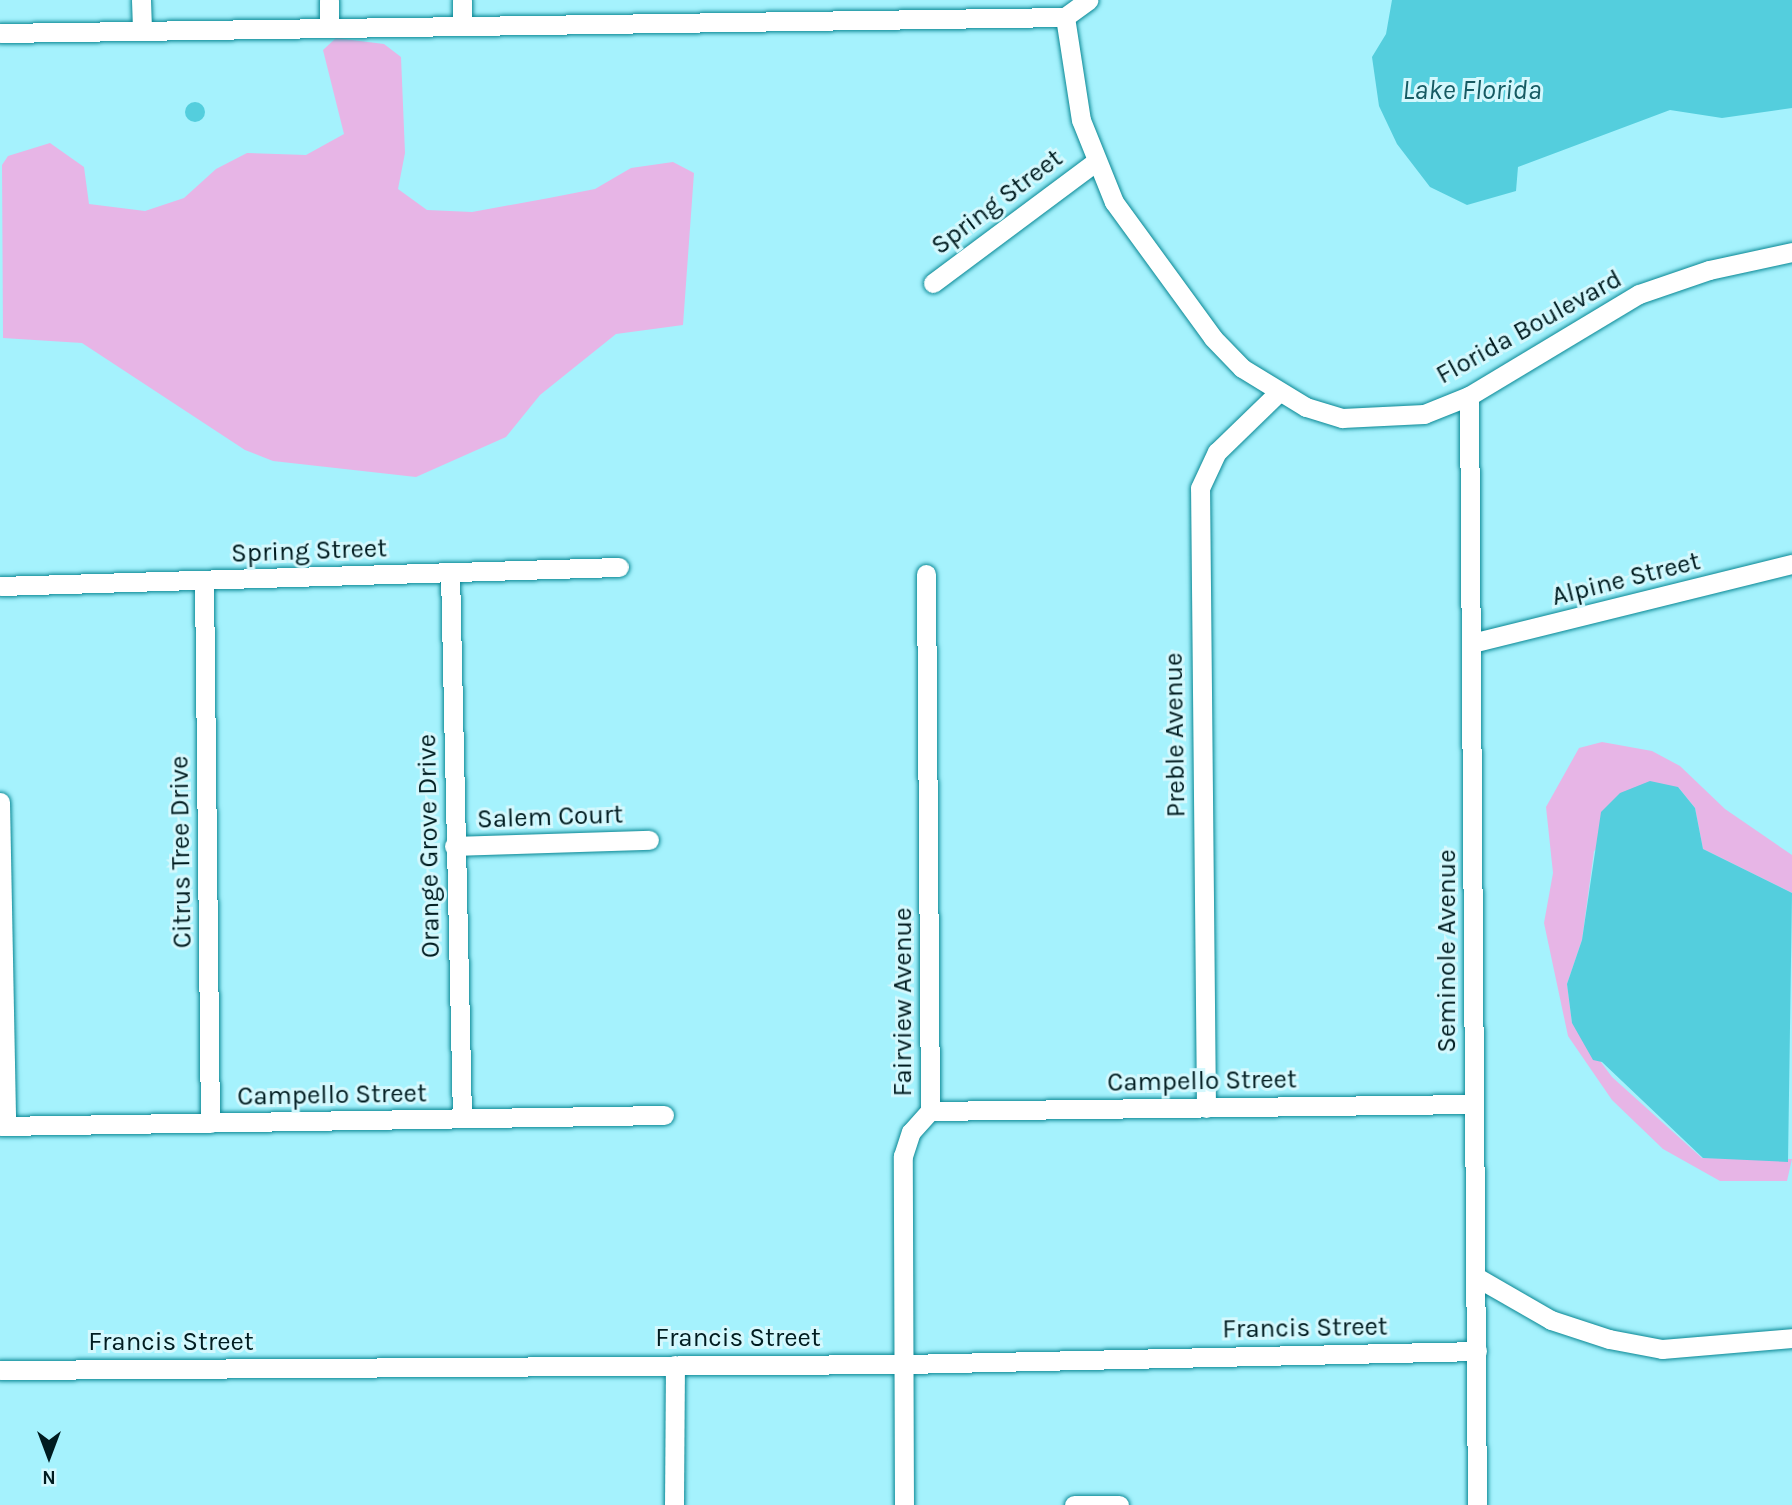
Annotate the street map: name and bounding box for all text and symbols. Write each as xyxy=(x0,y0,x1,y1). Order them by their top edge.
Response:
water label: Lake Florida xyxy=(1402,73,1542,107)
street label: Spring Street xyxy=(925,143,1069,261)
street label: Florida Boulevard xyxy=(1431,263,1627,391)
street label: Spring Street xyxy=(231,533,387,569)
street label: Alpine Street xyxy=(1549,546,1703,612)
street label: Preble Avenue xyxy=(1158,652,1192,818)
street label: Orange Grove Drive xyxy=(411,734,447,958)
street label: Citrus Tree Drive xyxy=(164,755,198,949)
street label: Salem Court xyxy=(476,799,624,835)
street label: Seminole Avenue xyxy=(1431,849,1463,1053)
street label: Fairview Avenue xyxy=(887,907,919,1097)
street label: Campello Street xyxy=(1107,1064,1297,1098)
street label: Campello Street xyxy=(237,1078,427,1112)
street label: Francis Street xyxy=(1222,1311,1388,1345)
street label: Francis Street xyxy=(655,1322,821,1354)
street label: Francis Street xyxy=(88,1326,254,1358)
north arrow xyxy=(14,1421,84,1491)
text: N xyxy=(42,1466,56,1488)

